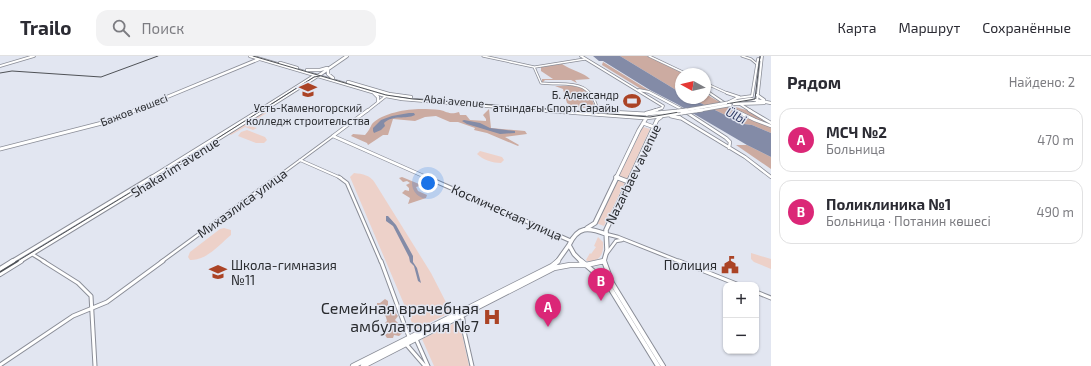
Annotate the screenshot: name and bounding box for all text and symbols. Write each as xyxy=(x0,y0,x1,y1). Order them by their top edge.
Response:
search box xyxy=(96,10,376,46)
text: Trailo xyxy=(20,16,72,39)
icon: search xyxy=(110,17,132,39)
text: Поиск xyxy=(142,19,184,37)
text: Карта xyxy=(838,19,876,36)
text: Маршрут xyxy=(898,19,960,36)
text: Сохранённые xyxy=(982,19,1071,36)
north arrow xyxy=(675,68,711,104)
text: Рядом xyxy=(787,72,841,92)
text: Найдено: 2 xyxy=(1009,74,1075,90)
school or university icon: Усть-Каменогорский колледж строительства xyxy=(298,80,318,100)
place label: Б. Александр атындағы Спорт Сарайы xyxy=(493,88,619,114)
street label: Бажов көшесі xyxy=(98,91,169,128)
street label: Abai avenue xyxy=(423,91,485,110)
sports icon: Б. Александр атындағы Спорт Сарайы xyxy=(622,91,642,111)
place label: Усть-Каменогорский колледж строительства xyxy=(246,101,370,127)
water label: Ülbi xyxy=(724,104,749,126)
street label: Nazarbaev avenue xyxy=(602,121,664,227)
text: МСЧ №2 xyxy=(826,123,887,141)
text: A xyxy=(797,132,805,148)
text: 470 m xyxy=(1037,132,1074,148)
street label: Shakarim avenue xyxy=(128,133,222,201)
text: Больница xyxy=(826,141,885,157)
street label: Михаэлиса улица xyxy=(194,165,290,241)
your location xyxy=(418,173,438,193)
street label: Космическая улица xyxy=(449,180,565,244)
text: Поликлиника №1 xyxy=(826,195,951,213)
text: B xyxy=(797,204,805,220)
text: 490 m xyxy=(1036,204,1074,220)
text: Больница · Потанин көшесі xyxy=(826,213,991,229)
public building icon: Полиция xyxy=(720,255,740,275)
place label: Школа-гимназия №11 xyxy=(231,257,337,288)
place label: Полиция xyxy=(664,257,717,273)
school or university icon: Школа-гимназия №11 xyxy=(208,262,228,282)
pin: B xyxy=(588,268,614,301)
map controls xyxy=(723,282,759,354)
button: + xyxy=(723,282,759,318)
pin: A xyxy=(535,294,561,327)
place label: Семейная врачебная амбулатория №7 xyxy=(321,298,479,336)
hospital icon: Семейная врачебная амбулатория №7 xyxy=(482,307,502,327)
button: − xyxy=(723,318,759,354)

